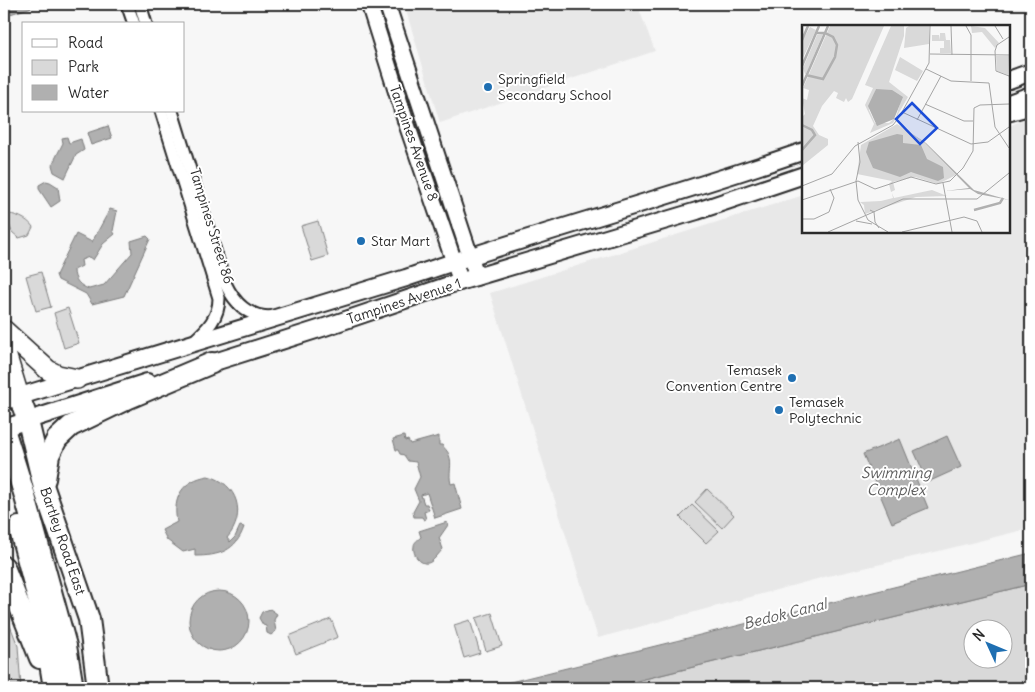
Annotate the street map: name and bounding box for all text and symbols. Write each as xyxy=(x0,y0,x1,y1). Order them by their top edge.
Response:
legend xyxy=(22,22,185,112)
inset map xyxy=(802,25,1010,232)
text: Road xyxy=(68,33,103,52)
text: Park xyxy=(68,57,99,76)
place label: Springfield Secondary School xyxy=(498,70,611,104)
marker: Springfield Secondary School xyxy=(482,81,494,93)
text: Water xyxy=(68,83,109,102)
street label: Tampines Avenue 8 xyxy=(386,83,442,203)
street label: Tampines Street 86 xyxy=(186,166,238,286)
place label: Star Mart xyxy=(371,232,430,250)
marker: Star Mart xyxy=(355,235,367,247)
street label: Tampines Avenue 1 xyxy=(345,274,463,328)
place label: Temasek Convention Centre xyxy=(666,361,782,395)
marker: Temasek Convention Centre xyxy=(786,372,798,384)
place label: Temasek Polytechnic xyxy=(789,393,862,427)
marker: Temasek Polytechnic xyxy=(773,404,785,416)
water label: Swimming Complex xyxy=(861,463,933,499)
street label: Bartley Road East xyxy=(36,485,90,598)
water label: Bedok Canal xyxy=(741,593,831,633)
north arrow xyxy=(962,620,1012,670)
text: N xyxy=(969,625,988,645)

